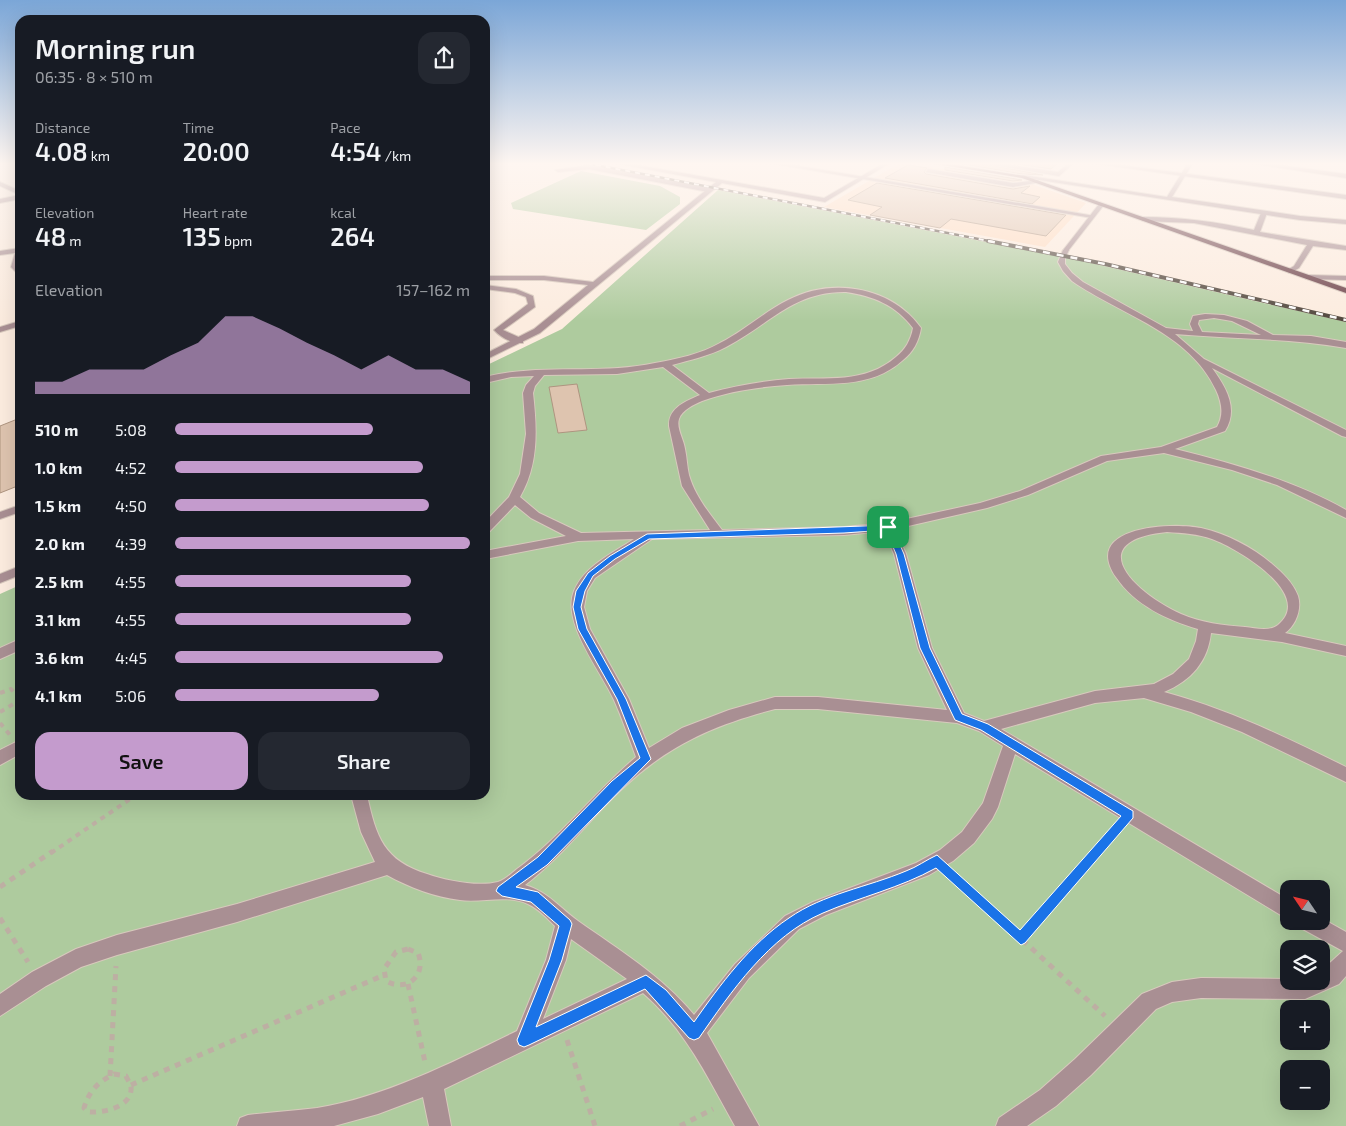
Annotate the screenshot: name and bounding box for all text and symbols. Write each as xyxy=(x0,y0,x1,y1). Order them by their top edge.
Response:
text: Morning run xyxy=(35,31,195,65)
button: share xyxy=(418,32,470,84)
text: 06:35 · 8 × 510 m xyxy=(35,67,153,86)
text: Distance xyxy=(35,119,90,136)
text: Time xyxy=(183,119,214,136)
text: Pace xyxy=(330,119,360,136)
text: 4.08 xyxy=(35,136,88,166)
text: 20:00 xyxy=(183,136,250,166)
text: 4:54 xyxy=(330,136,382,166)
text: km xyxy=(88,147,110,164)
text: /km xyxy=(382,147,411,164)
text: Elevation xyxy=(35,204,94,221)
text: Heart rate xyxy=(183,204,247,221)
text: kcal xyxy=(330,204,356,221)
text: 48 xyxy=(35,221,66,251)
text: 135 xyxy=(183,221,221,251)
text: 264 xyxy=(330,221,375,251)
text: m xyxy=(66,232,82,249)
text: bpm xyxy=(221,232,252,249)
text: Elevation xyxy=(35,280,103,299)
text: 157–162 m xyxy=(396,280,470,299)
text: 510 m xyxy=(35,420,78,439)
text: 5:08 xyxy=(115,420,147,439)
text: 1.0 km xyxy=(35,458,82,477)
text: 4:52 xyxy=(115,458,146,477)
text: 1.5 km xyxy=(35,496,81,515)
text: 4:50 xyxy=(115,496,147,515)
pin xyxy=(867,506,909,548)
icon: arrive xyxy=(874,513,902,541)
text: 2.0 km xyxy=(35,534,85,553)
text: 4:39 xyxy=(115,534,147,553)
text: 2.5 km xyxy=(35,572,84,591)
text: 4:55 xyxy=(115,572,146,591)
text: 3.1 km xyxy=(35,610,81,629)
text: 4:55 xyxy=(115,610,146,629)
text: 3.6 km xyxy=(35,648,84,667)
text: 4:45 xyxy=(115,648,147,667)
text: 4.1 km xyxy=(35,686,82,705)
text: 5:06 xyxy=(115,686,146,705)
button: Save xyxy=(35,732,248,790)
button: Share xyxy=(258,732,470,790)
north arrow xyxy=(1280,880,1330,930)
map controls xyxy=(1280,880,1330,1110)
button: layers xyxy=(1280,940,1330,990)
button: + xyxy=(1280,1000,1330,1050)
button: − xyxy=(1280,1060,1330,1110)

